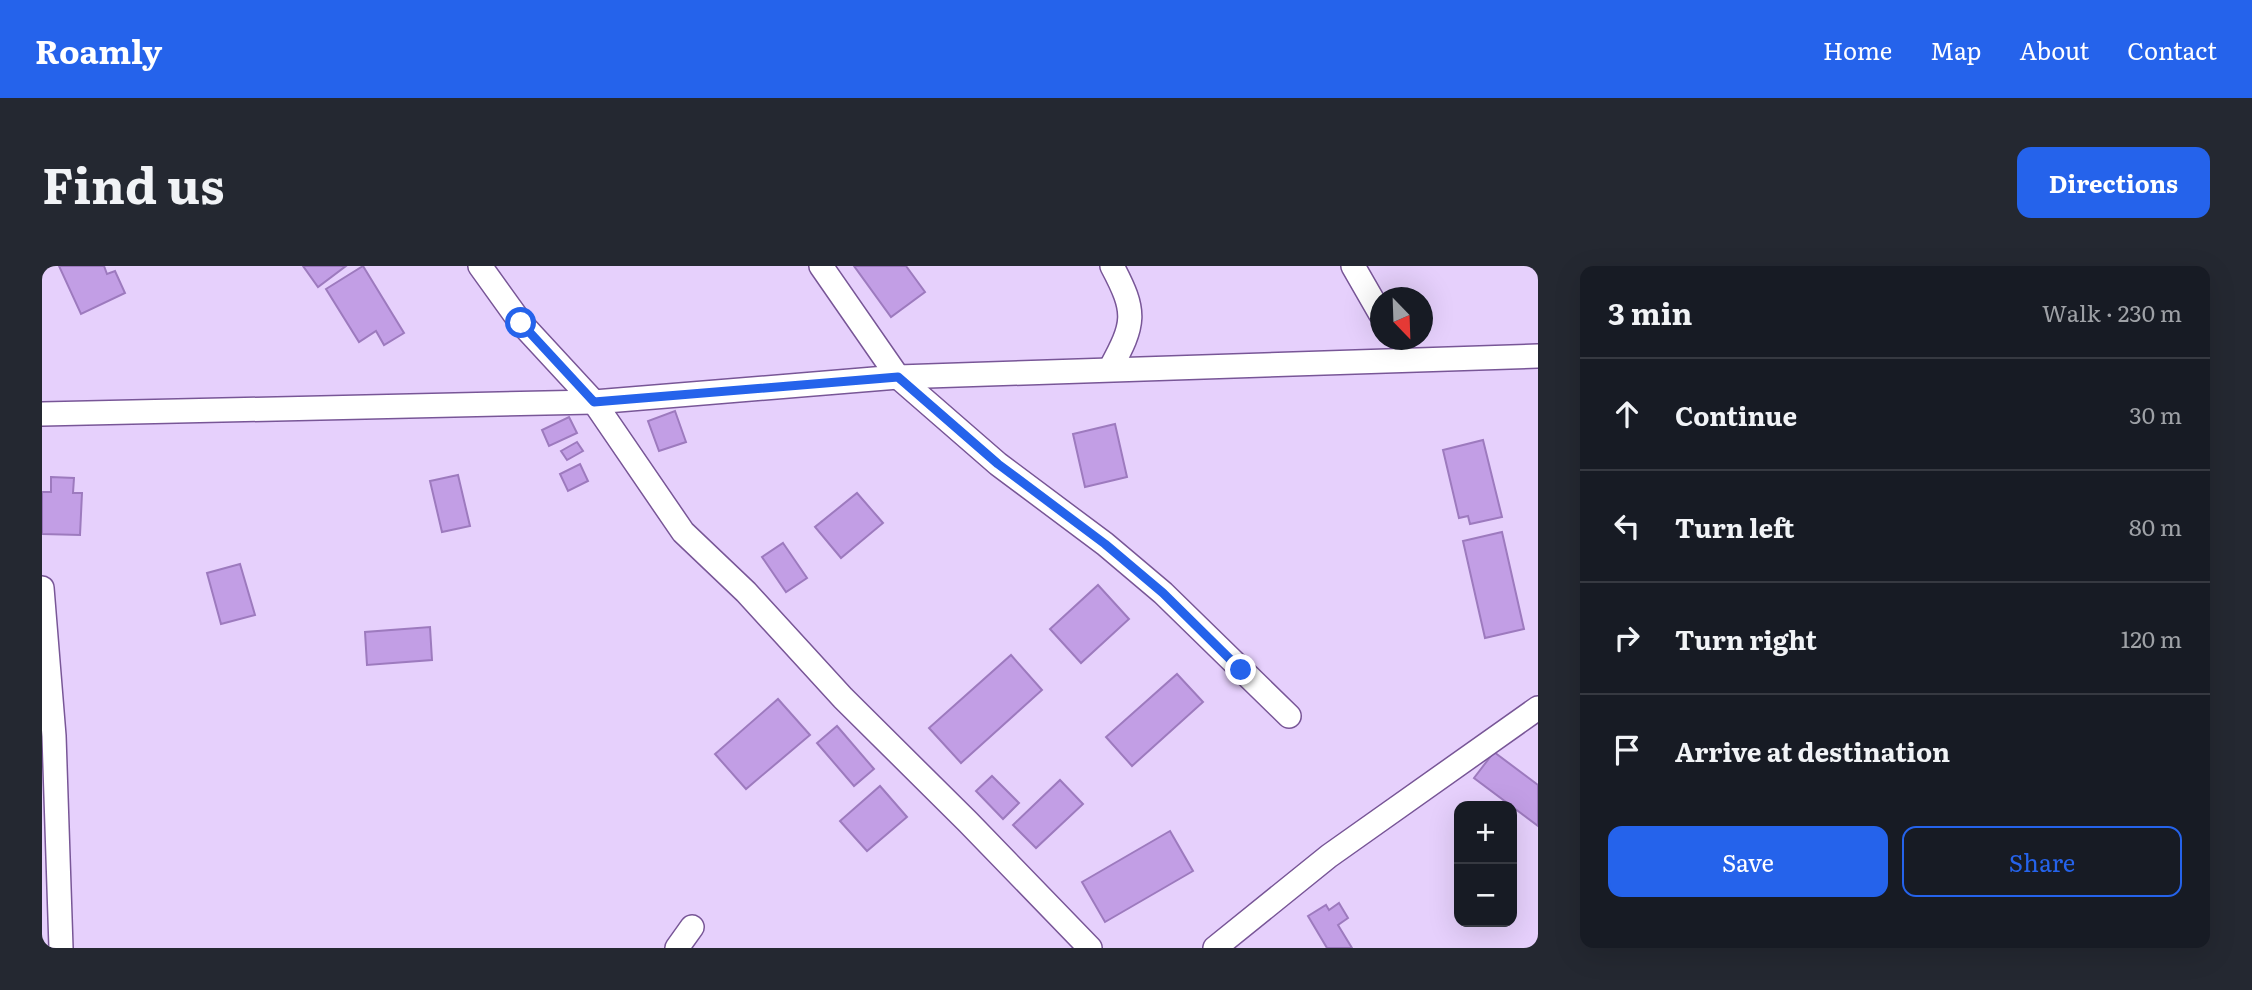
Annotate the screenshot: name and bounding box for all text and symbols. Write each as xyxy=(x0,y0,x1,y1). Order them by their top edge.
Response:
text: Roamly xyxy=(35,25,162,74)
text: Home xyxy=(1823,32,1892,67)
text: Map xyxy=(1930,32,1981,67)
text: About xyxy=(2019,32,2089,67)
text: Contact xyxy=(2127,32,2217,67)
text: Find us xyxy=(42,146,225,219)
button: Directions xyxy=(2017,147,2210,218)
north arrow xyxy=(1370,287,1433,350)
text: 3 min xyxy=(1608,290,1692,334)
text: Walk · 230 m xyxy=(2042,295,2182,329)
route start xyxy=(505,307,536,338)
icon: ahead xyxy=(1608,395,1646,433)
text: Continue xyxy=(1675,395,1797,434)
text: 30 m xyxy=(2129,397,2182,431)
icon: left xyxy=(1608,507,1646,545)
text: Turn left xyxy=(1675,507,1794,546)
text: 80 m xyxy=(2129,509,2182,543)
icon: right xyxy=(1608,619,1646,657)
text: Turn right xyxy=(1675,619,1817,658)
text: 120 m xyxy=(2121,621,2182,655)
route end xyxy=(1225,654,1256,685)
icon: arrive xyxy=(1608,731,1646,769)
text: Arrive at destination xyxy=(1675,731,1950,770)
map controls xyxy=(1454,801,1517,927)
button: + xyxy=(1454,801,1517,864)
button: Save xyxy=(1608,826,1888,897)
button: Share xyxy=(1902,826,2182,897)
button: − xyxy=(1454,864,1517,927)

